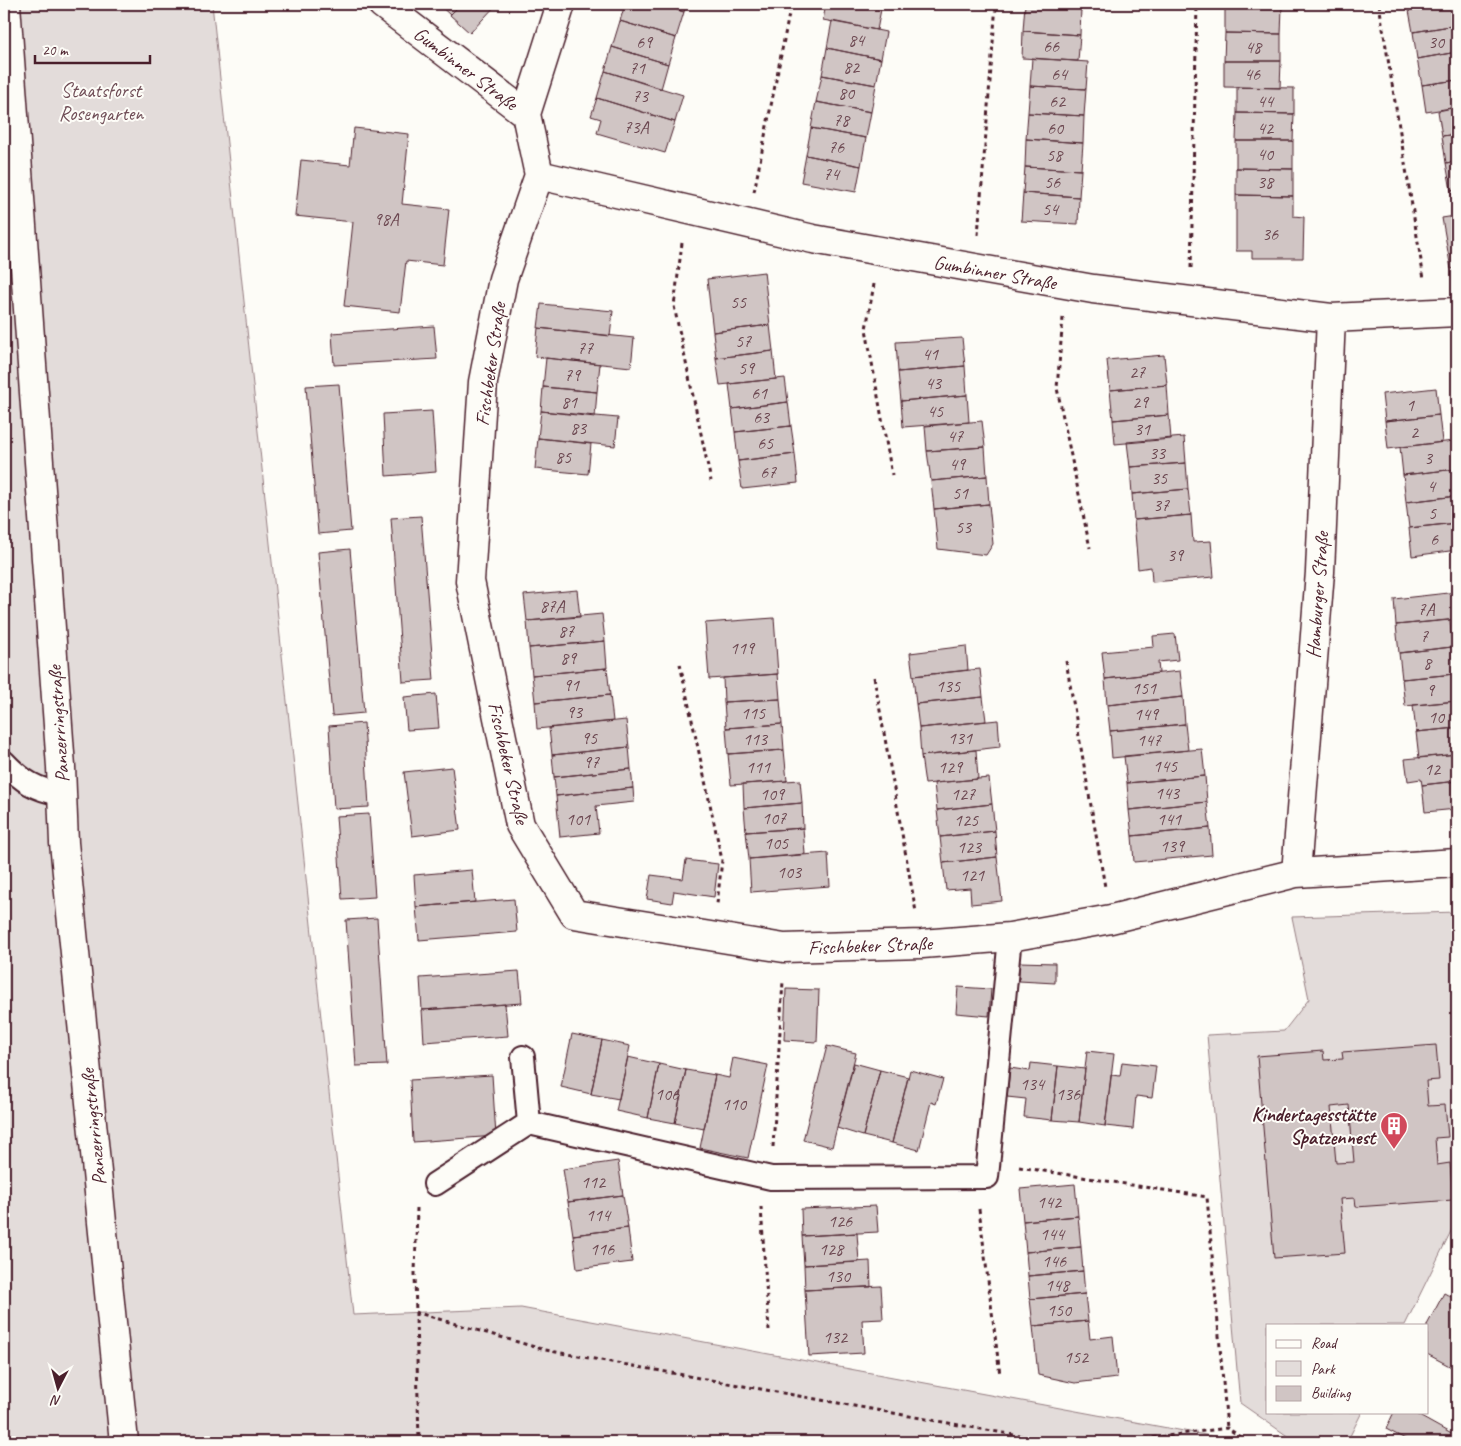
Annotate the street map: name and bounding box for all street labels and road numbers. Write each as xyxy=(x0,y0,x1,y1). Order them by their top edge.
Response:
street label: Gumbinner Straße xyxy=(409,21,524,117)
street label: Gumbinner Straße xyxy=(932,249,1060,296)
street label: Fischbeker Straße xyxy=(469,299,512,427)
street label: Hamburger Straße xyxy=(1301,529,1334,659)
street label: Panzerringstraße xyxy=(42,663,75,783)
street label: Fischbeker Straße xyxy=(482,700,535,828)
street label: Fischbeker Straße xyxy=(808,931,934,960)
street label: Panzerringstraße xyxy=(75,1066,112,1186)

